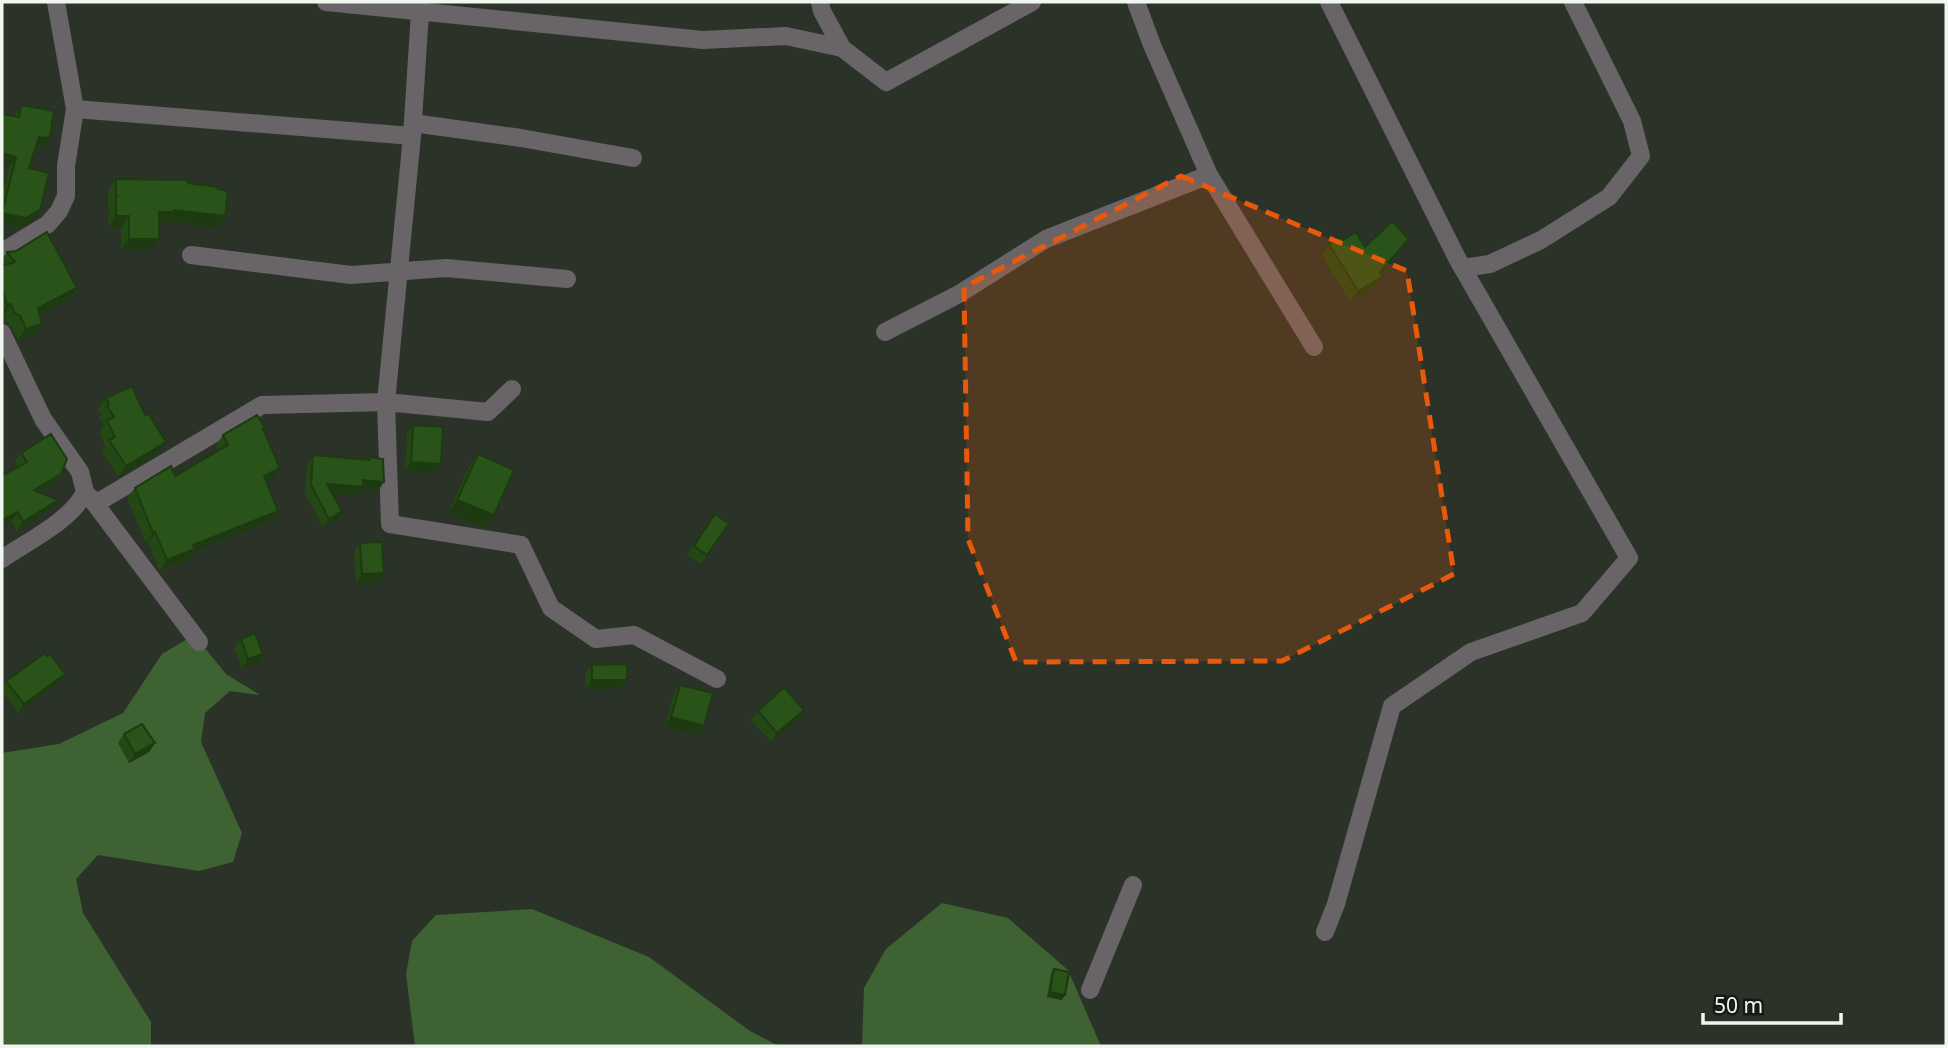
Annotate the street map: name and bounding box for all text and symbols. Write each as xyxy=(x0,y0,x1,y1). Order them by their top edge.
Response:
scale bar xyxy=(1703,982,1841,1026)
text: 50 m xyxy=(1714,991,1763,1019)

